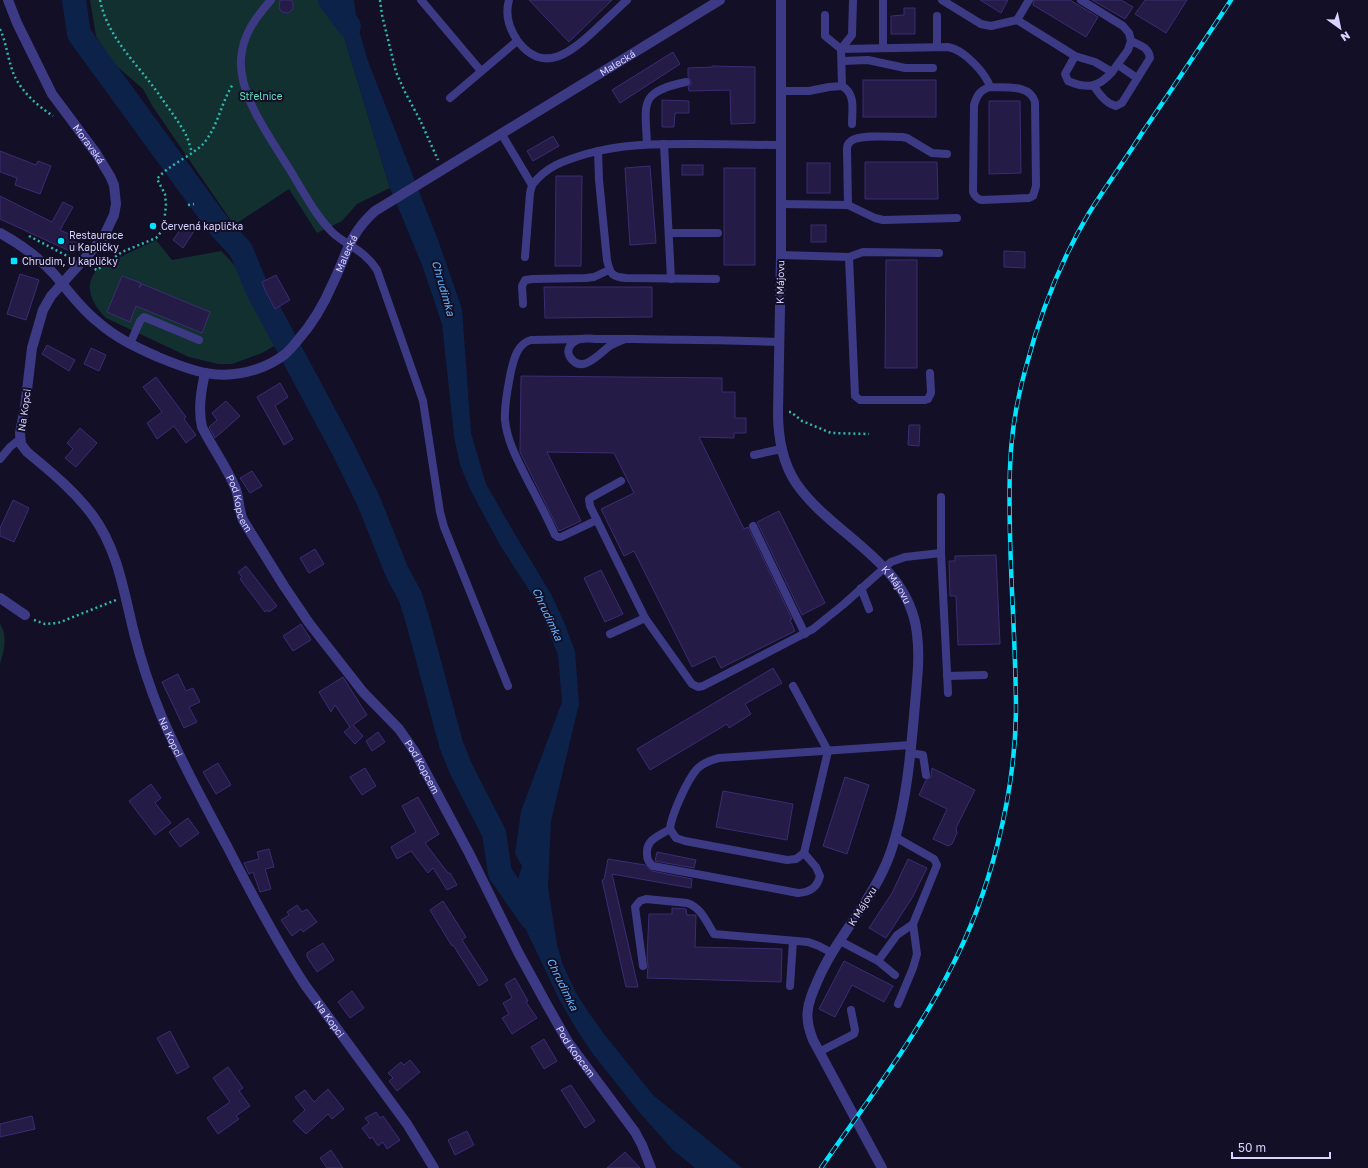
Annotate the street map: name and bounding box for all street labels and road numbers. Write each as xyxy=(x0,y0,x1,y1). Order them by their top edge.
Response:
street label: Malecká xyxy=(597,47,637,78)
street label: Moravská xyxy=(71,122,107,166)
street label: Malecká xyxy=(333,232,360,274)
street label: K Májovu xyxy=(774,260,786,304)
street label: Na Kopci xyxy=(15,388,33,432)
street label: Pod Kopcem xyxy=(224,473,255,534)
street label: K Májovu xyxy=(879,563,914,605)
street label: Na Kopci xyxy=(157,715,185,759)
street label: Pod Kopcem xyxy=(402,737,442,796)
street label: K Májovu xyxy=(845,884,879,928)
street label: Na Kopci xyxy=(312,998,347,1040)
street label: Pod Kopcem xyxy=(554,1024,598,1080)

